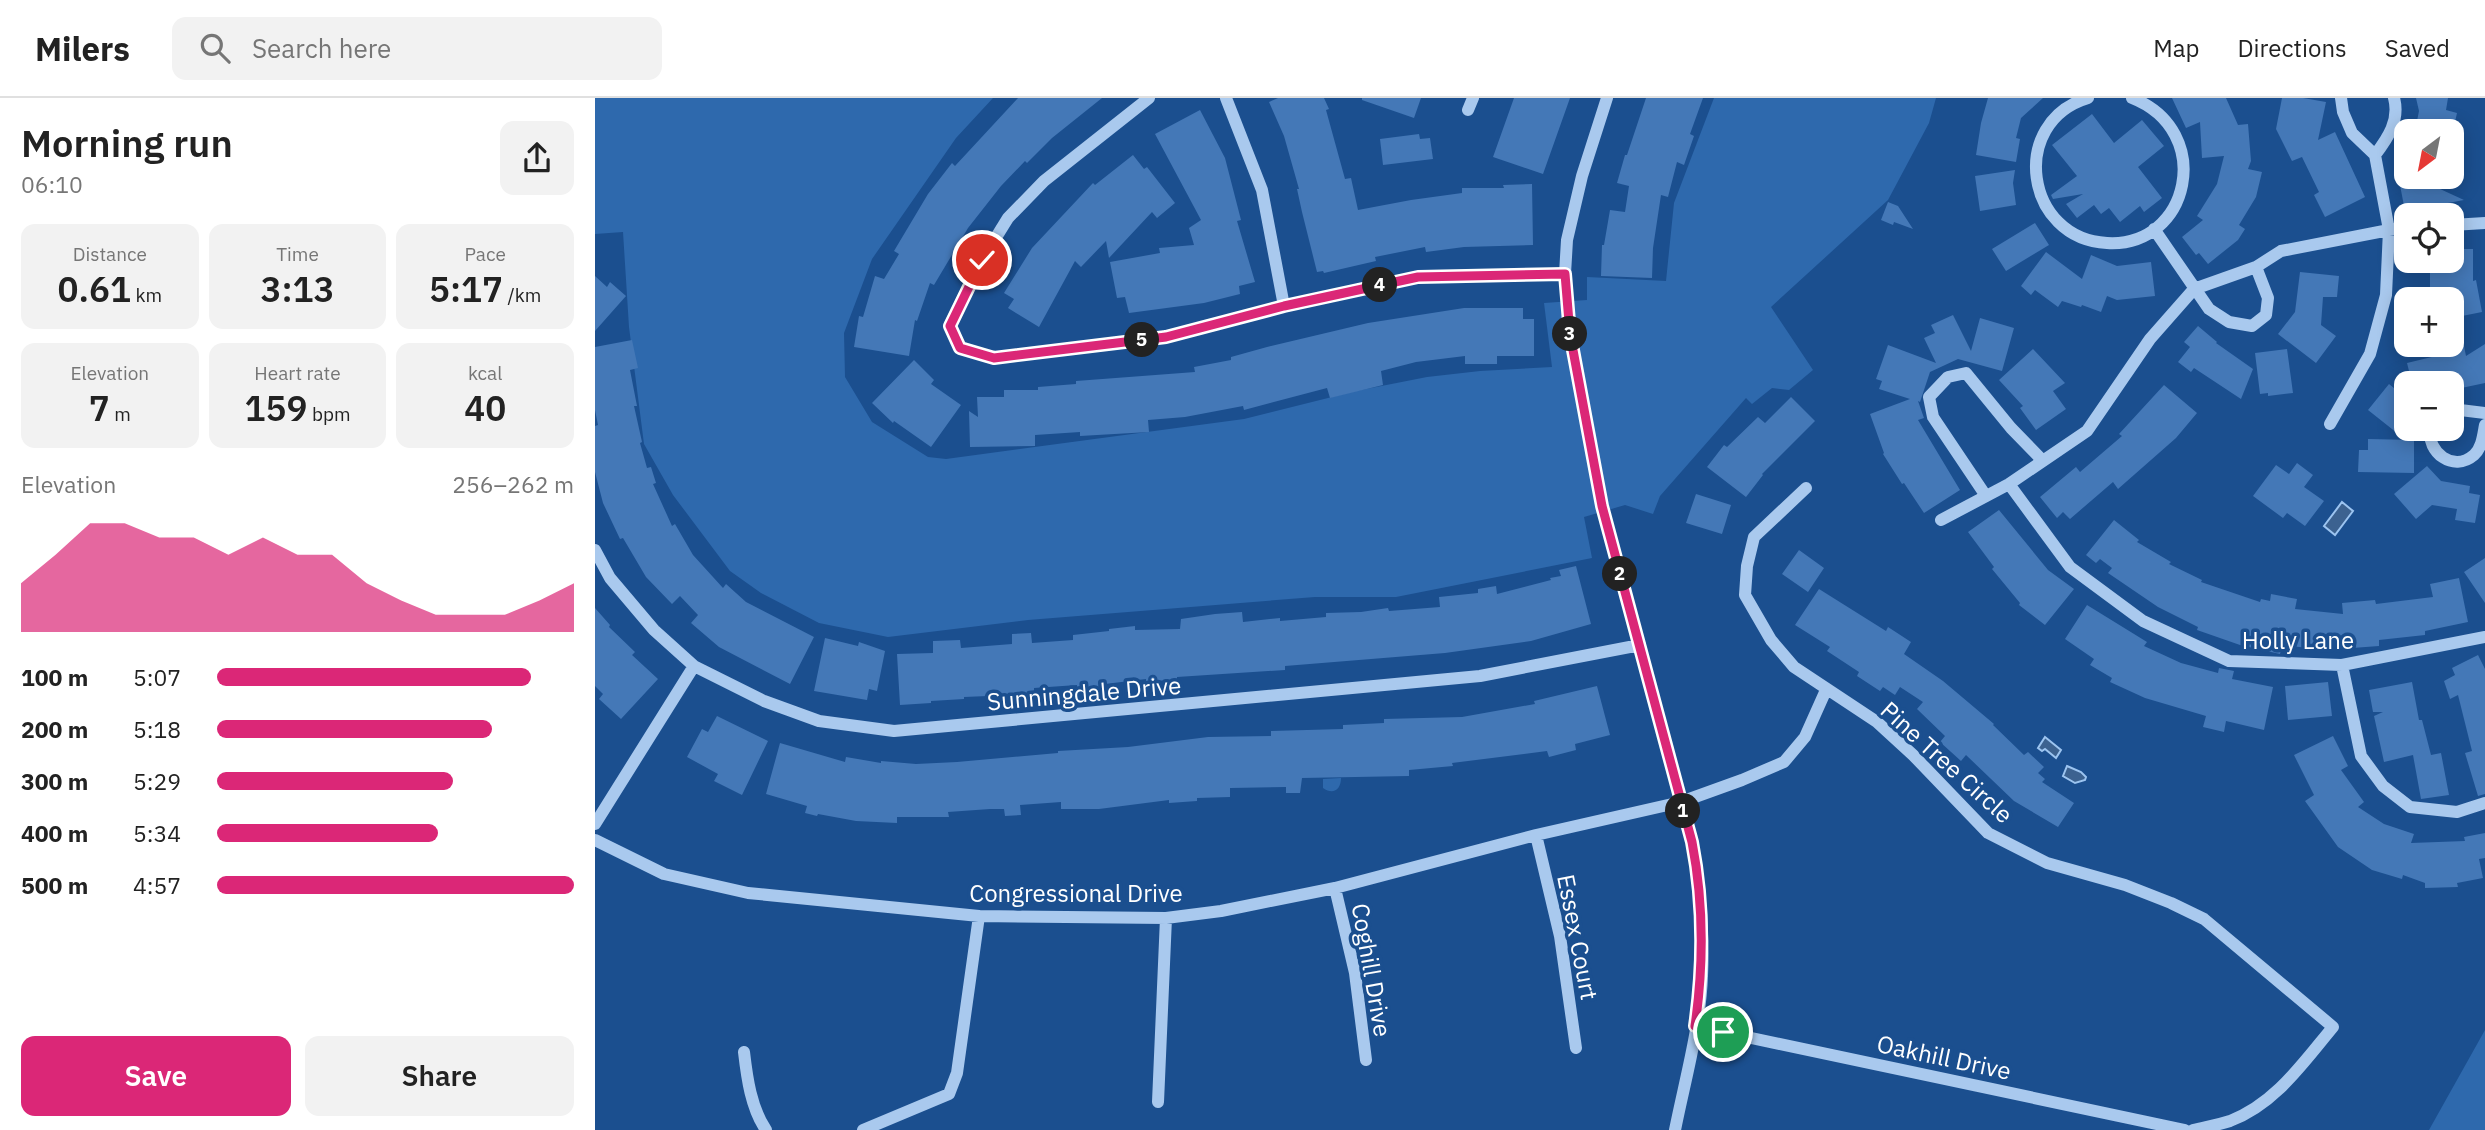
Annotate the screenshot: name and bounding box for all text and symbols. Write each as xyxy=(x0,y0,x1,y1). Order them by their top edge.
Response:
search box xyxy=(172,17,662,80)
text: Milers xyxy=(35,27,130,70)
icon: search xyxy=(196,29,234,67)
text: Search here xyxy=(252,31,391,65)
text: Map xyxy=(2153,32,2199,64)
text: Directions xyxy=(2237,32,2347,64)
text: Saved xyxy=(2385,32,2450,64)
text: Morning run xyxy=(21,118,233,167)
north arrow xyxy=(2394,119,2464,189)
map controls xyxy=(2394,119,2464,441)
button: share xyxy=(500,121,574,195)
text: 06:10 xyxy=(21,169,83,199)
button: locate xyxy=(2394,203,2464,273)
pin xyxy=(952,230,1012,290)
icon: check xyxy=(963,241,1001,279)
text: Distance xyxy=(73,242,147,266)
text: Time xyxy=(276,242,319,266)
text: Pace xyxy=(464,242,506,266)
text: 0.61 xyxy=(58,266,131,312)
text: 3:13 xyxy=(260,266,335,312)
text: 5:17 xyxy=(429,266,503,312)
pin: 4 xyxy=(1363,268,1397,302)
text: 4 xyxy=(1374,272,1385,296)
text: km xyxy=(131,283,162,307)
text: /km xyxy=(503,283,541,307)
button: + xyxy=(2394,287,2464,357)
pin: 3 xyxy=(1553,316,1587,352)
text: 3 xyxy=(1564,321,1575,345)
pin: 5 xyxy=(1125,322,1159,358)
text: 5 xyxy=(1136,327,1147,351)
text: Elevation xyxy=(70,361,149,385)
text: Heart rate xyxy=(254,361,341,385)
text: kcal xyxy=(468,361,502,385)
button: − xyxy=(2394,371,2464,441)
text: 7 xyxy=(89,385,110,431)
text: 159 xyxy=(244,385,307,431)
text: 40 xyxy=(464,385,506,431)
text: m xyxy=(110,402,131,426)
text: bpm xyxy=(307,402,351,426)
text: Elevation xyxy=(21,469,116,499)
text: 256–262 m xyxy=(452,469,574,499)
pin: 2 xyxy=(1602,556,1637,592)
text: 2 xyxy=(1614,561,1625,585)
street label: Holly Lane xyxy=(2242,624,2354,656)
text: 100 m xyxy=(21,662,88,692)
text: 5:07 xyxy=(133,662,181,692)
street label: Sunningdale Drive xyxy=(986,669,1182,717)
street label: Pine Tree Circle xyxy=(1874,694,2020,830)
text: 200 m xyxy=(21,714,88,744)
text: 5:18 xyxy=(133,714,181,744)
text: 300 m xyxy=(21,766,88,796)
text: 5:29 xyxy=(133,766,181,796)
pin: 1 xyxy=(1665,794,1701,828)
text: 1 xyxy=(1677,798,1688,822)
text: 400 m xyxy=(21,818,88,848)
text: 5:34 xyxy=(133,818,181,848)
text: 500 m xyxy=(21,870,88,900)
text: 4:57 xyxy=(133,870,181,900)
street label: Essex Court xyxy=(1550,871,1606,1003)
street label: Congressional Drive xyxy=(969,877,1183,909)
street label: Coghill Drive xyxy=(1345,901,1399,1039)
pin xyxy=(1693,1002,1753,1062)
icon: arrive xyxy=(1704,1013,1742,1051)
street label: Oakhill Drive xyxy=(1874,1027,2014,1087)
button: Save xyxy=(21,1036,291,1116)
button: Share xyxy=(305,1036,574,1116)

